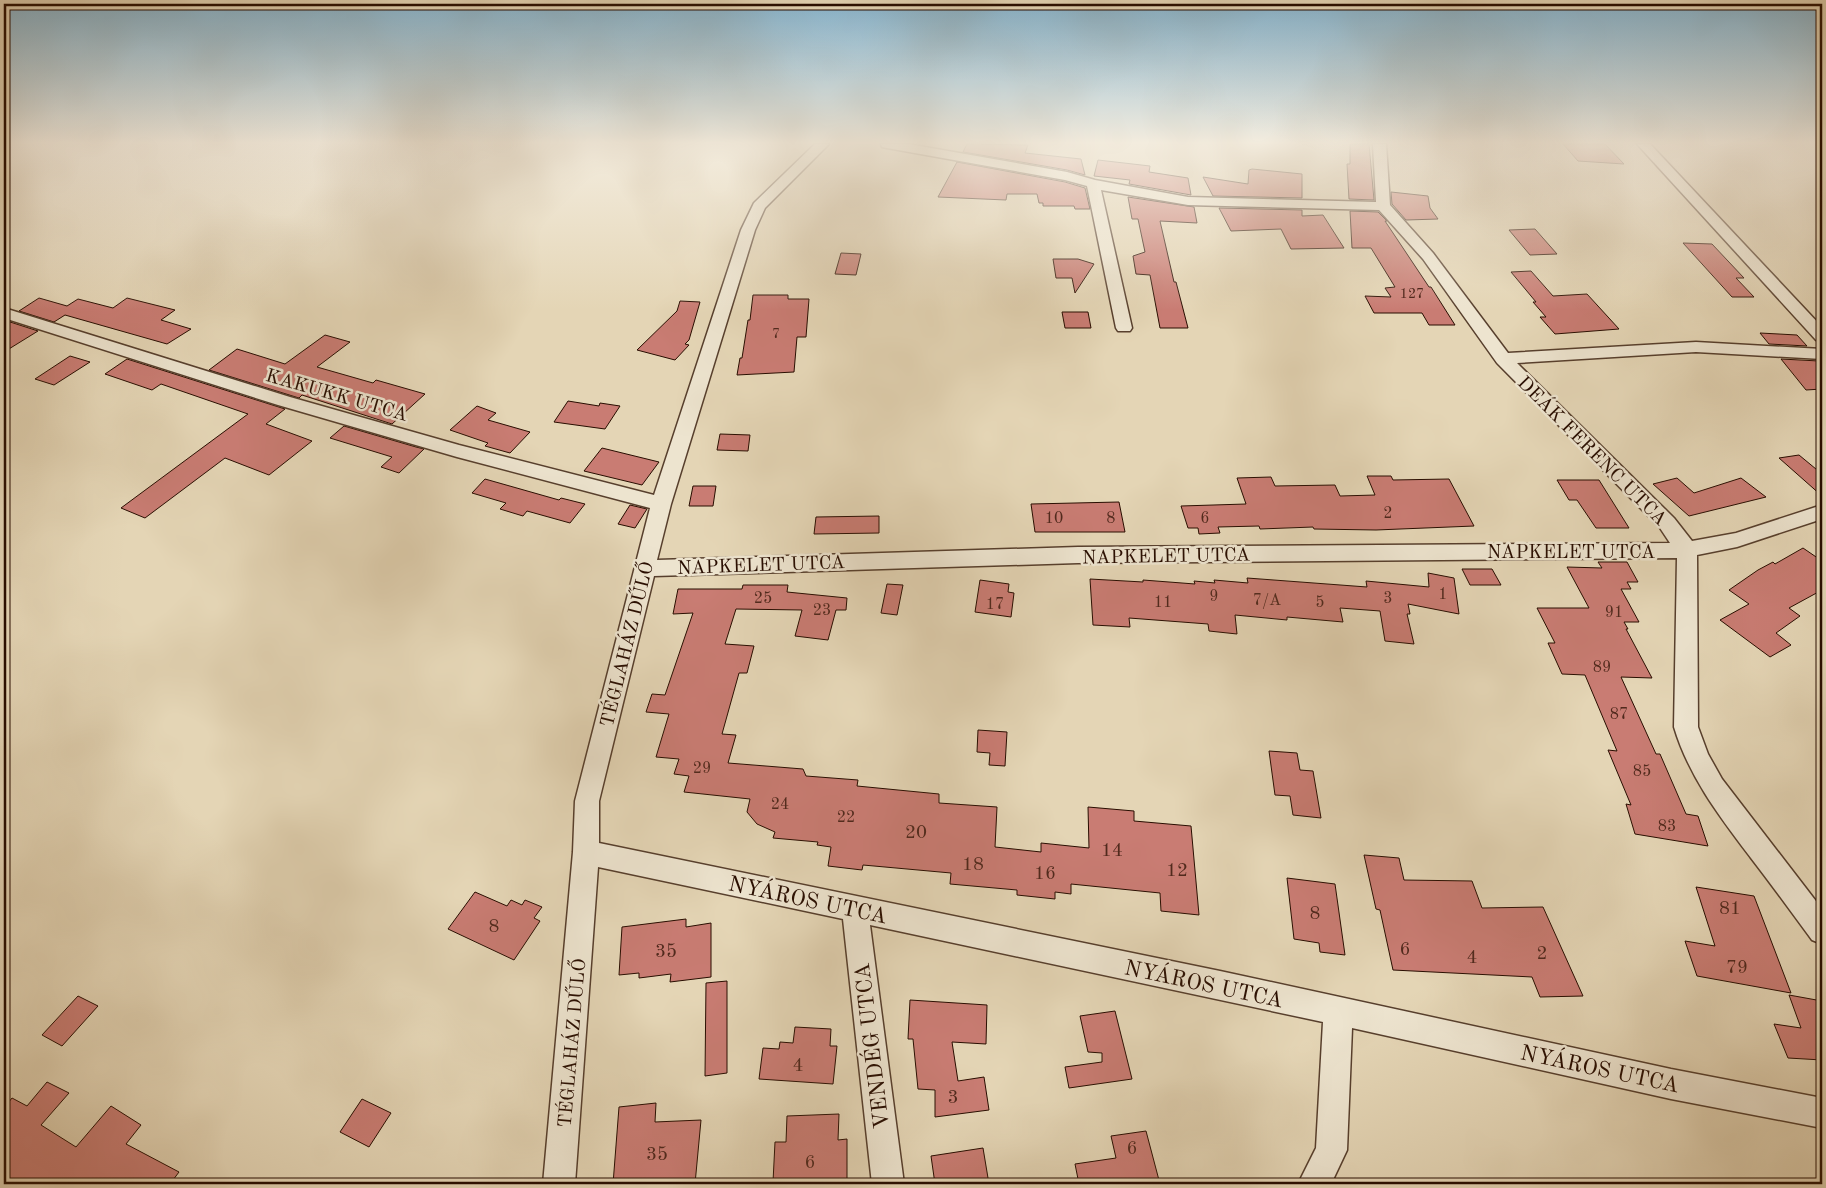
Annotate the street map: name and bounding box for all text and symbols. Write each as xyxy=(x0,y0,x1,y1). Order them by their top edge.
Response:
house number: 127 xyxy=(1400,287,1424,301)
house number: 7 xyxy=(772,327,780,341)
street label: KAKUKK UTCA xyxy=(263,367,410,426)
street label: DEÁK FERENC UTCA xyxy=(1513,371,1673,530)
house number: 2 xyxy=(1383,506,1393,522)
house number: 10 xyxy=(1045,511,1063,527)
house number: 8 xyxy=(1106,511,1116,527)
house number: 6 xyxy=(1200,511,1210,527)
street label: NAPKELET UTCA xyxy=(1487,544,1656,563)
street label: NAPKELET UTCA xyxy=(1082,547,1251,568)
street label: NAPKELET UTCA xyxy=(677,554,846,579)
street label: TÉGLAHÁZ DŰLŐ xyxy=(594,559,658,729)
house number: 1 xyxy=(1438,587,1448,603)
house number: 9 xyxy=(1209,589,1219,605)
house number: 25 xyxy=(754,591,772,607)
house number: 3 xyxy=(1383,591,1393,607)
house number: 7/A xyxy=(1253,593,1281,609)
house number: 11 xyxy=(1154,595,1172,611)
house number: 5 xyxy=(1315,595,1325,611)
house number: 17 xyxy=(986,597,1004,613)
house number: 23 xyxy=(813,603,831,619)
house number: 91 xyxy=(1605,605,1623,621)
house number: 89 xyxy=(1593,660,1611,676)
house number: 87 xyxy=(1610,707,1628,723)
house number: 29 xyxy=(693,761,711,777)
house number: 85 xyxy=(1633,764,1651,780)
house number: 24 xyxy=(771,797,789,813)
house number: 22 xyxy=(837,810,855,826)
house number: 83 xyxy=(1658,819,1676,835)
house number: 20 xyxy=(905,824,927,843)
house number: 14 xyxy=(1101,842,1123,861)
house number: 18 xyxy=(962,856,984,875)
house number: 12 xyxy=(1166,862,1188,881)
house number: 16 xyxy=(1034,865,1056,884)
street label: NYÁROS UTCA xyxy=(726,870,890,929)
house number: 81 xyxy=(1719,900,1741,919)
house number: 8 xyxy=(1309,905,1321,924)
house number: 8 xyxy=(488,918,500,937)
house number: 6 xyxy=(1399,941,1411,960)
house number: 35 xyxy=(655,943,677,962)
house number: 2 xyxy=(1536,945,1548,964)
house number: 4 xyxy=(1466,949,1478,968)
street label: NYÁROS UTCA xyxy=(1122,954,1286,1013)
street label: TÉGLAHÁZ DŰLŐ xyxy=(552,957,590,1129)
house number: 79 xyxy=(1726,959,1748,978)
street label: VENDÉG UTCA xyxy=(849,961,894,1130)
street label: NYÁROS UTCA xyxy=(1518,1039,1682,1098)
house number: 4 xyxy=(792,1057,804,1076)
house number: 3 xyxy=(947,1089,959,1108)
house number: 6 xyxy=(1126,1140,1138,1159)
house number: 35 xyxy=(646,1146,668,1165)
house number: 6 xyxy=(804,1154,816,1173)

